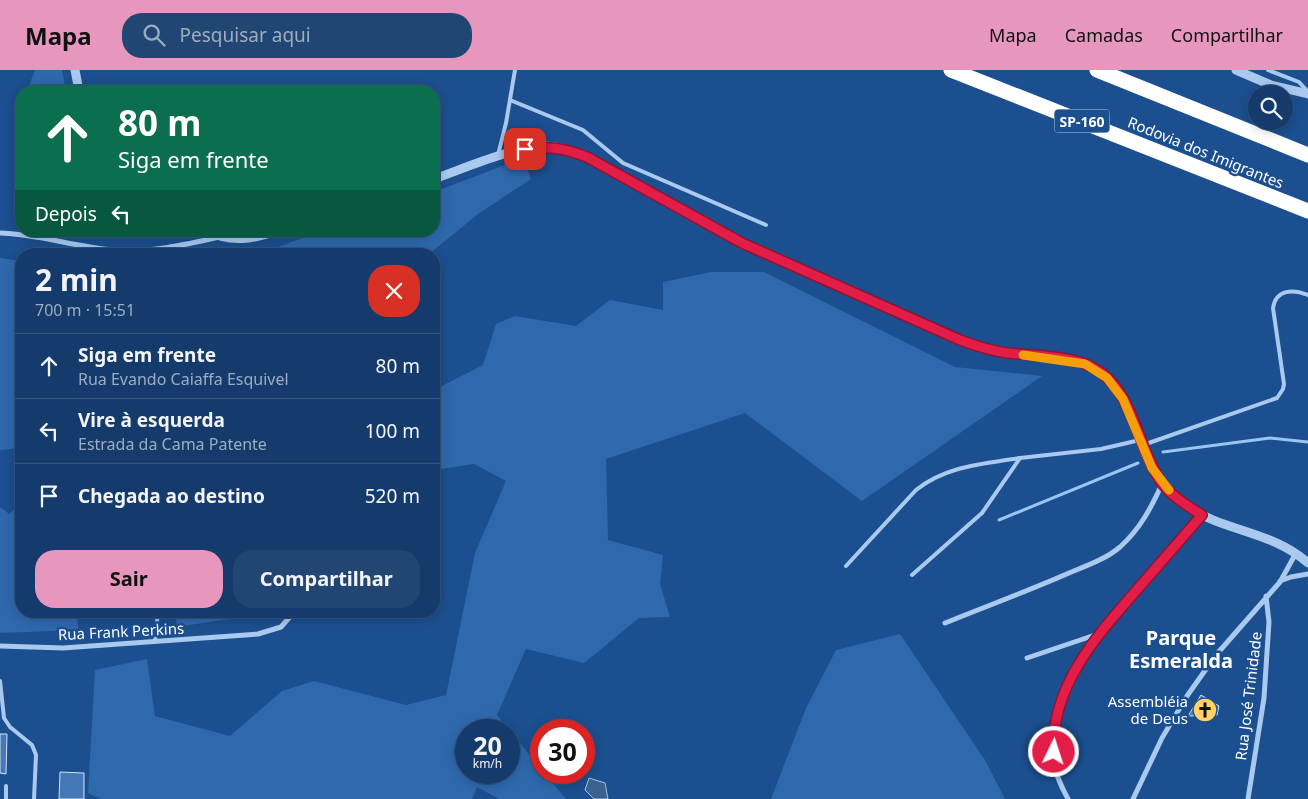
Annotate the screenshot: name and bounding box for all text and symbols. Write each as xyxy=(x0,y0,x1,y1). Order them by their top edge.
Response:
search box xyxy=(122,13,472,58)
text: Mapa xyxy=(25,19,92,52)
icon: search xyxy=(140,21,168,49)
text: Pesquisar aqui xyxy=(180,22,311,48)
text: Mapa xyxy=(989,23,1037,47)
text: Camadas xyxy=(1065,23,1143,47)
text: Compartilhar xyxy=(1171,23,1283,47)
map controls xyxy=(1248,85,1293,130)
button: search xyxy=(1248,85,1293,130)
text: 80 m xyxy=(118,99,201,146)
icon: ahead xyxy=(35,105,100,170)
road number: SP-160 xyxy=(1054,110,1110,132)
street label: Rodovia dos Imigrantes xyxy=(1125,112,1287,192)
pin xyxy=(504,128,546,170)
icon: arrive xyxy=(511,135,539,163)
text: Siga em frente xyxy=(118,144,269,174)
icon: left xyxy=(107,200,135,228)
text: Depois xyxy=(35,201,97,227)
text: 2 min xyxy=(35,259,118,300)
button: close xyxy=(368,265,420,317)
text: 700 m · 15:51 xyxy=(35,299,135,321)
text: Siga em frente xyxy=(78,342,216,368)
icon: ahead xyxy=(35,352,63,380)
text: 80 m xyxy=(376,353,420,379)
text: Rua Evando Caiaffa Esquivel xyxy=(78,368,289,390)
text: Vire à esquerda xyxy=(78,407,225,433)
icon: left xyxy=(35,417,63,445)
text: 100 m xyxy=(365,418,420,444)
text: Estrada da Cama Patente xyxy=(78,433,267,455)
icon: arrive xyxy=(35,482,63,510)
text: Chegada ao destino xyxy=(78,483,265,509)
text: 520 m xyxy=(365,483,420,509)
button: Sair xyxy=(35,550,223,608)
button: Compartilhar xyxy=(233,550,420,608)
street label: Rua Frank Perkins xyxy=(57,618,185,644)
district label: Parque Esmeralda xyxy=(1129,624,1233,674)
street label: Rua José Trinidade xyxy=(1230,630,1266,762)
place label: Assembléia de Deus xyxy=(1108,691,1188,728)
church icon: Assembléia de Deus xyxy=(1192,697,1218,723)
speed limit sign: 30 xyxy=(530,719,595,784)
position arrow xyxy=(1027,725,1079,777)
text: 20 xyxy=(473,728,502,762)
text: km/h xyxy=(473,755,502,772)

